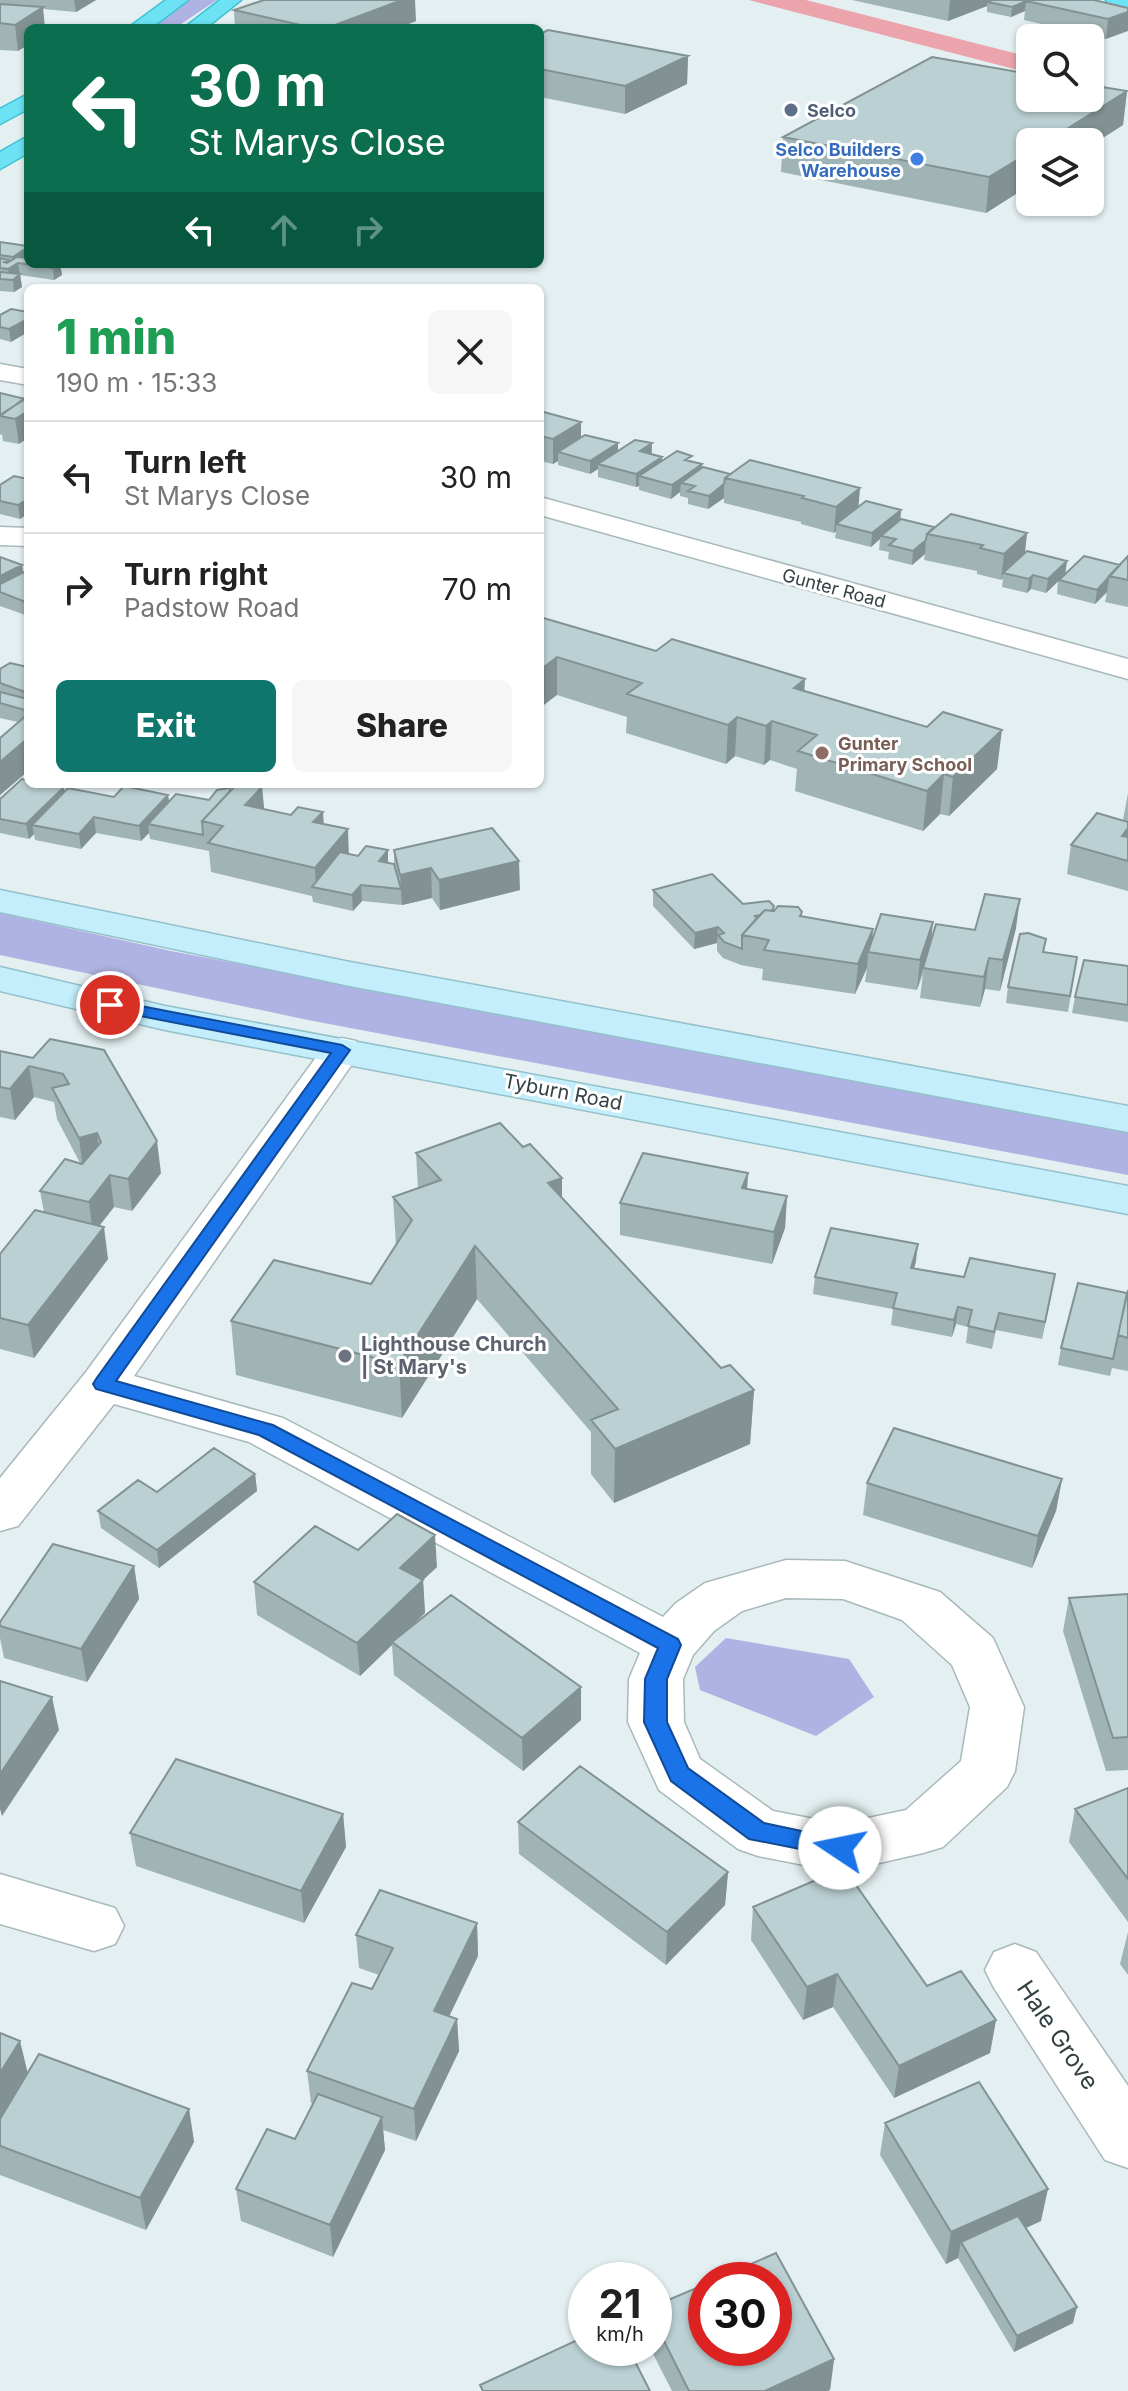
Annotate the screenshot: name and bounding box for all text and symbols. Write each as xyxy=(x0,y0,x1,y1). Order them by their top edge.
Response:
map controls xyxy=(1016,24,1104,216)
button: search xyxy=(1016,24,1104,112)
text: 30 m xyxy=(188,52,326,120)
icon: left xyxy=(56,56,160,160)
place label: Selco xyxy=(807,100,856,121)
marker: Selco xyxy=(782,101,800,119)
text: St Marys Close xyxy=(188,120,446,164)
button: layers xyxy=(1016,128,1104,216)
place label: Selco Builders Warehouse xyxy=(775,139,901,181)
marker: Selco Builders Warehouse xyxy=(908,150,926,168)
icon: left xyxy=(178,208,222,252)
icon: ahead xyxy=(262,208,306,252)
icon: right xyxy=(346,208,390,252)
text: 1 min xyxy=(56,307,176,366)
button: close xyxy=(428,310,512,394)
text: 190 m · 15:33 xyxy=(56,367,217,398)
text: Turn left xyxy=(124,444,246,480)
icon: left xyxy=(56,455,100,499)
text: 30 m xyxy=(440,459,512,495)
text: St Marys Close xyxy=(124,480,310,511)
text: Turn right xyxy=(124,556,268,592)
street label: Gunter Road xyxy=(780,564,888,612)
icon: right xyxy=(56,567,100,611)
text: 70 m xyxy=(442,571,512,607)
text: Padstow Road xyxy=(124,592,300,623)
button: Exit xyxy=(56,680,276,772)
button: Share xyxy=(292,680,512,772)
place label: Gunter Primary School xyxy=(838,733,972,775)
marker: Gunter Primary School xyxy=(813,744,831,762)
pin xyxy=(76,971,144,1039)
icon: arrive xyxy=(88,983,132,1027)
street label: Tyburn Road xyxy=(502,1069,624,1115)
place label: Lighthouse Church | St Mary's xyxy=(361,1332,547,1379)
marker: Lighthouse Church | St Mary's xyxy=(336,1347,354,1365)
position arrow xyxy=(798,1806,882,1890)
street label: Hale Grove xyxy=(1011,1975,1105,2095)
speed limit sign: 30 xyxy=(688,2262,792,2366)
text: 21 xyxy=(599,2279,641,2328)
text: km/h xyxy=(596,2322,644,2346)

